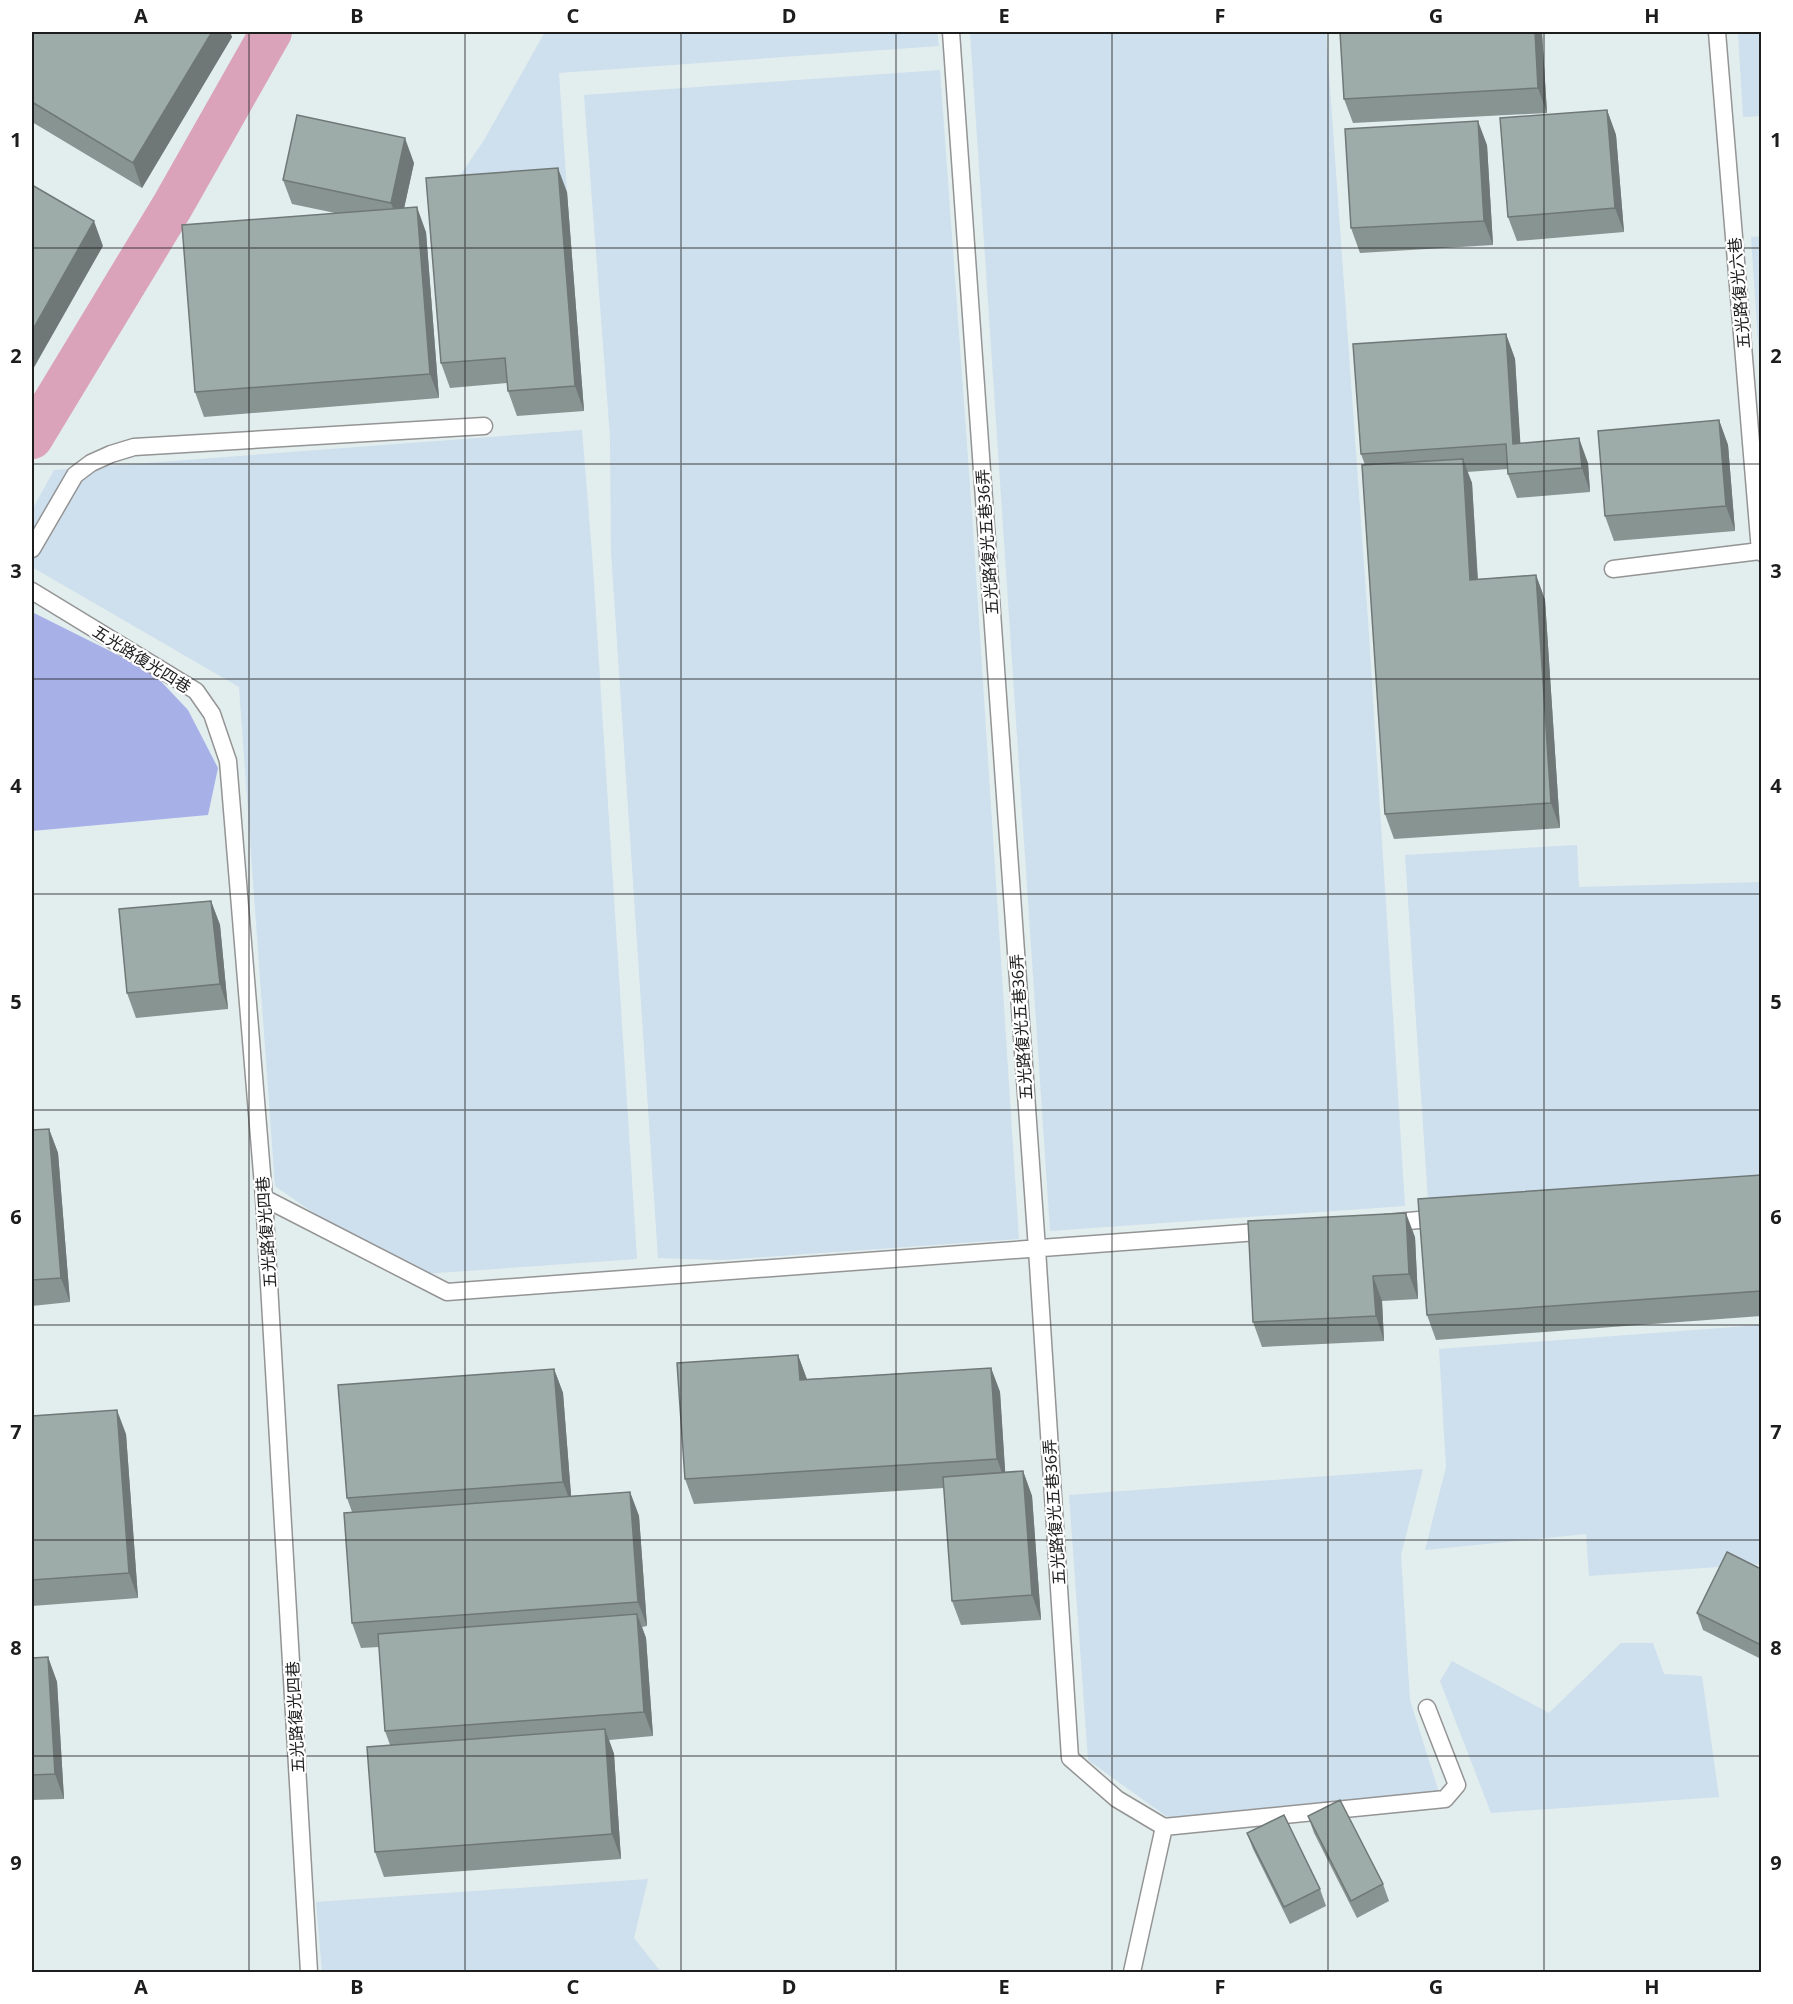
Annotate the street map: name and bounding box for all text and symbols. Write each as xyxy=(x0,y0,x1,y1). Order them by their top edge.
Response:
text: A xyxy=(134,2,148,29)
text: B xyxy=(350,2,364,29)
text: C xyxy=(567,2,580,29)
text: D xyxy=(782,2,796,29)
text: E xyxy=(998,2,1010,29)
text: F xyxy=(1215,2,1225,29)
text: G xyxy=(1429,2,1443,29)
text: H xyxy=(1644,2,1660,29)
text: 1 xyxy=(10,126,22,153)
text: 1 xyxy=(1770,126,1782,153)
street label: 五光路復光六巷 xyxy=(1723,236,1755,350)
text: 2 xyxy=(10,342,22,369)
text: 2 xyxy=(1770,342,1782,369)
street label: 五光路復光五巷36弄 xyxy=(971,468,1003,616)
text: 3 xyxy=(10,557,22,584)
text: 3 xyxy=(1770,557,1782,584)
street label: 五光路復光四巷 xyxy=(89,620,195,698)
text: 4 xyxy=(10,772,22,799)
text: 4 xyxy=(1770,772,1782,799)
street label: 五光路復光五巷36弄 xyxy=(1005,953,1037,1101)
text: 5 xyxy=(10,988,22,1015)
text: 5 xyxy=(1770,988,1782,1015)
street label: 五光路復光四巷 xyxy=(251,1175,281,1289)
text: 6 xyxy=(10,1203,22,1230)
text: 6 xyxy=(1770,1203,1782,1230)
text: 7 xyxy=(10,1418,22,1445)
text: 7 xyxy=(1770,1418,1782,1445)
street label: 五光路復光五巷36弄 xyxy=(1038,1438,1070,1586)
text: 8 xyxy=(10,1634,22,1661)
text: 8 xyxy=(1770,1634,1782,1661)
street label: 五光路復光四巷 xyxy=(281,1660,309,1774)
text: 9 xyxy=(10,1849,22,1876)
text: 9 xyxy=(1770,1849,1782,1876)
text: A xyxy=(134,1973,148,2000)
text: B xyxy=(350,1973,364,2000)
text: C xyxy=(567,1973,580,2000)
text: D xyxy=(782,1973,796,2000)
text: E xyxy=(998,1973,1010,2000)
text: F xyxy=(1215,1973,1225,2000)
text: G xyxy=(1429,1973,1443,2000)
text: H xyxy=(1644,1973,1660,2000)

